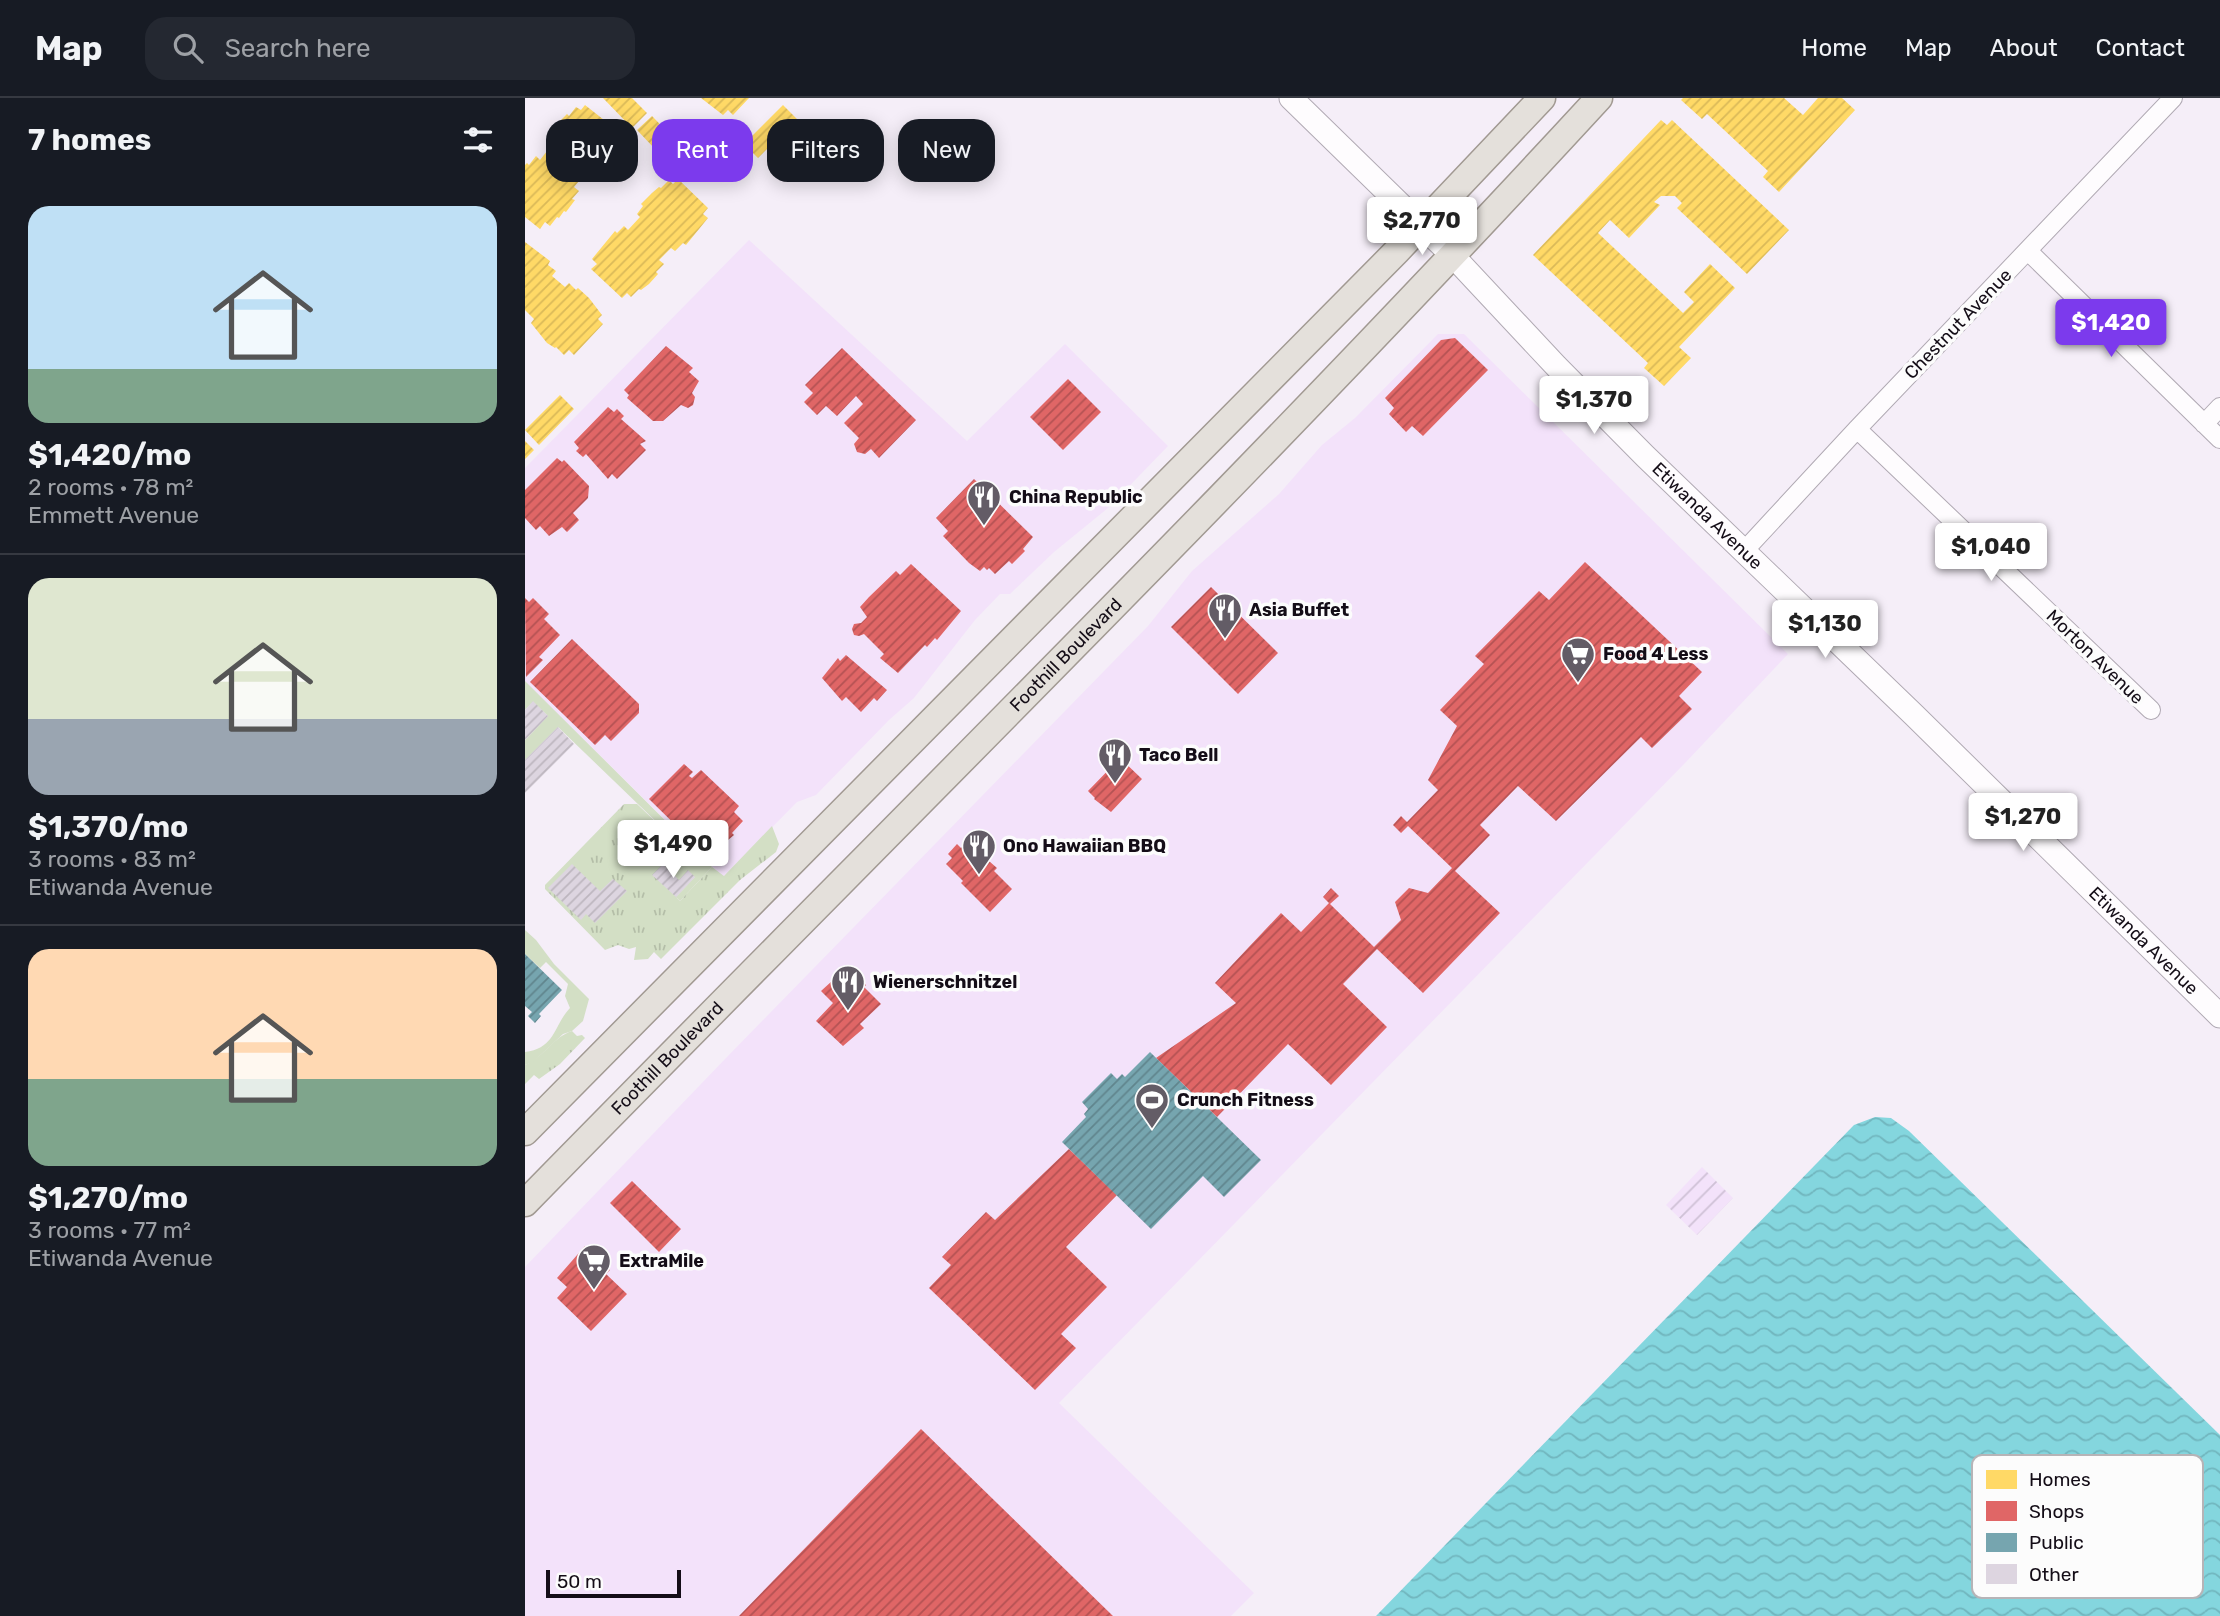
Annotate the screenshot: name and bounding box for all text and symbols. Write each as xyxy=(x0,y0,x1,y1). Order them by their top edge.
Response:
search box xyxy=(145,17,635,80)
text: Map xyxy=(35,29,103,68)
icon: search xyxy=(169,29,207,67)
text: Search here xyxy=(225,33,370,64)
text: Home xyxy=(1801,34,1867,62)
text: Map xyxy=(1905,34,1952,62)
text: About xyxy=(1990,34,2058,62)
text: Contact xyxy=(2096,34,2185,62)
chip: Buy xyxy=(546,119,638,182)
chip: Rent xyxy=(652,119,753,182)
chip: Filters xyxy=(767,119,884,182)
chip: New xyxy=(898,119,995,182)
icon: filters xyxy=(459,121,497,159)
text: 7 homes xyxy=(28,122,151,158)
pin: $2,770 xyxy=(1365,198,1479,257)
text: $2,770 xyxy=(1383,206,1461,234)
icon: home xyxy=(200,252,326,378)
street label: Chestnut Avenue xyxy=(1900,264,2016,384)
pin: $1,420 xyxy=(2054,300,2168,359)
text: $1,420 xyxy=(2071,308,2151,336)
pin: $1,370 xyxy=(1537,376,1651,436)
text: $1,370 xyxy=(1555,385,1633,413)
text: $1,420/mo xyxy=(28,437,191,473)
street label: Etiwanda Avenue xyxy=(1647,458,1767,574)
text: 2 rooms · 78 m² xyxy=(28,473,193,501)
restaurant icon: China Republic xyxy=(965,478,1003,527)
place label: China Republic xyxy=(1009,486,1143,508)
text: Emmett Avenue xyxy=(28,501,199,529)
pin: $1,040 xyxy=(1934,524,2048,583)
text: $1,040 xyxy=(1951,532,2031,560)
restaurant icon: Asia Buffet xyxy=(1206,591,1244,640)
street label: Foothill Boulevard xyxy=(1005,593,1127,716)
place label: Asia Buffet xyxy=(1249,599,1349,621)
pin: $1,130 xyxy=(1768,601,1882,660)
street label: Morton Avenue xyxy=(2042,605,2148,709)
text: $1,130 xyxy=(1788,609,1862,637)
icon: home xyxy=(200,624,326,750)
supermarket icon: Food 4 Less xyxy=(1559,635,1597,684)
place label: Food 4 Less xyxy=(1603,643,1709,665)
restaurant icon: Taco Bell xyxy=(1096,736,1134,785)
place label: Taco Bell xyxy=(1139,744,1218,766)
pin: $1,270 xyxy=(1966,794,2080,853)
text: $1,270 xyxy=(1985,802,2061,830)
text: $1,370/mo xyxy=(28,809,188,845)
pin: $1,490 xyxy=(616,820,730,880)
restaurant icon: Ono Hawaiian BBQ xyxy=(960,827,998,876)
text: $1,490 xyxy=(633,829,713,857)
place label: Ono Hawaiian BBQ xyxy=(1003,835,1166,857)
text: 3 rooms · 83 m² xyxy=(28,845,196,873)
text: Etiwanda Avenue xyxy=(28,873,213,901)
street label: Etiwanda Avenue xyxy=(2084,882,2203,999)
restaurant icon: Wienerschnitzel xyxy=(829,963,867,1012)
place label: Wienerschnitzel xyxy=(873,971,1017,993)
icon: home xyxy=(200,995,326,1121)
street label: Foothill Boulevard xyxy=(607,997,728,1120)
sports icon: Crunch Fitness xyxy=(1133,1081,1171,1130)
place label: Crunch Fitness xyxy=(1177,1089,1314,1111)
text: $1,270/mo xyxy=(28,1180,188,1216)
text: 3 rooms · 77 m² xyxy=(28,1216,191,1244)
supermarket icon: ExtraMile xyxy=(575,1242,613,1291)
text: Etiwanda Avenue xyxy=(28,1244,213,1272)
place label: ExtraMile xyxy=(619,1250,704,1272)
legend xyxy=(1972,1455,2203,1598)
text: Homes xyxy=(2029,1468,2091,1491)
text: Shops xyxy=(2029,1500,2084,1523)
text: Public xyxy=(2029,1531,2084,1554)
text: Other xyxy=(2029,1563,2080,1586)
scale bar xyxy=(546,1567,681,1599)
text: 50 m xyxy=(557,1570,602,1593)

